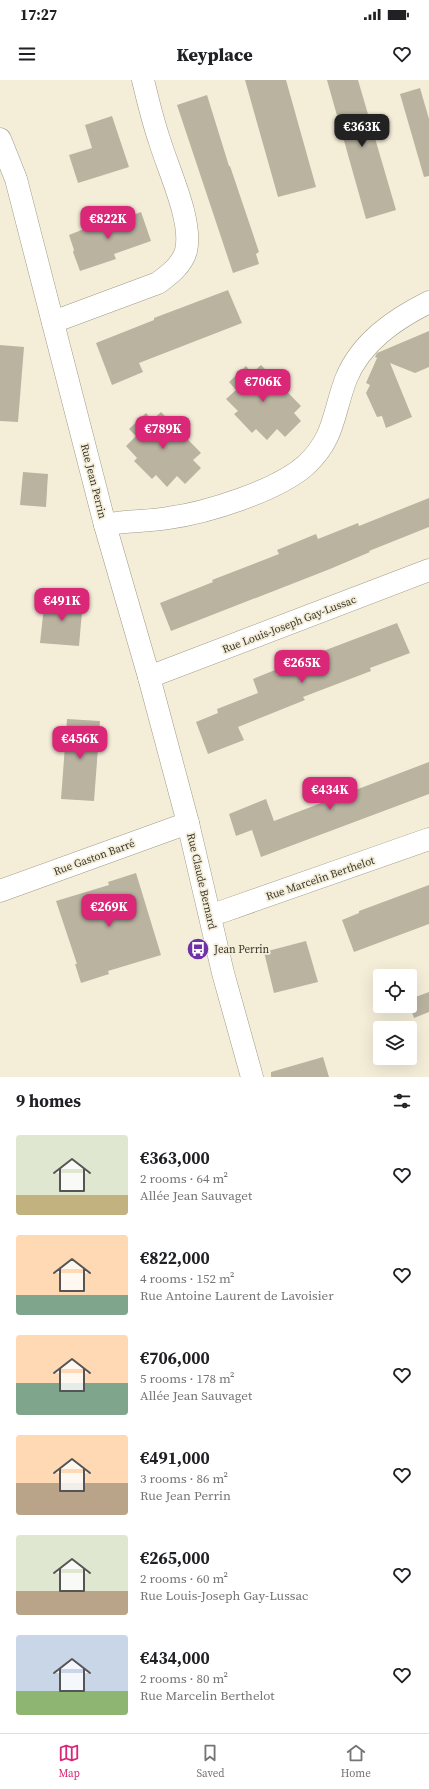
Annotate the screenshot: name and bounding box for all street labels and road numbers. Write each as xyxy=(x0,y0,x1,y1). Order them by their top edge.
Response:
street label: Rue Jean Perrin xyxy=(77,442,110,521)
street label: Rue Louis-Joseph Gay-Lussac xyxy=(220,592,359,657)
street label: Rue Claude Bernard xyxy=(183,832,220,931)
street label: Rue Gaston Barré xyxy=(51,836,137,879)
street label: Rue Marcelin Berthelot xyxy=(264,853,377,904)

